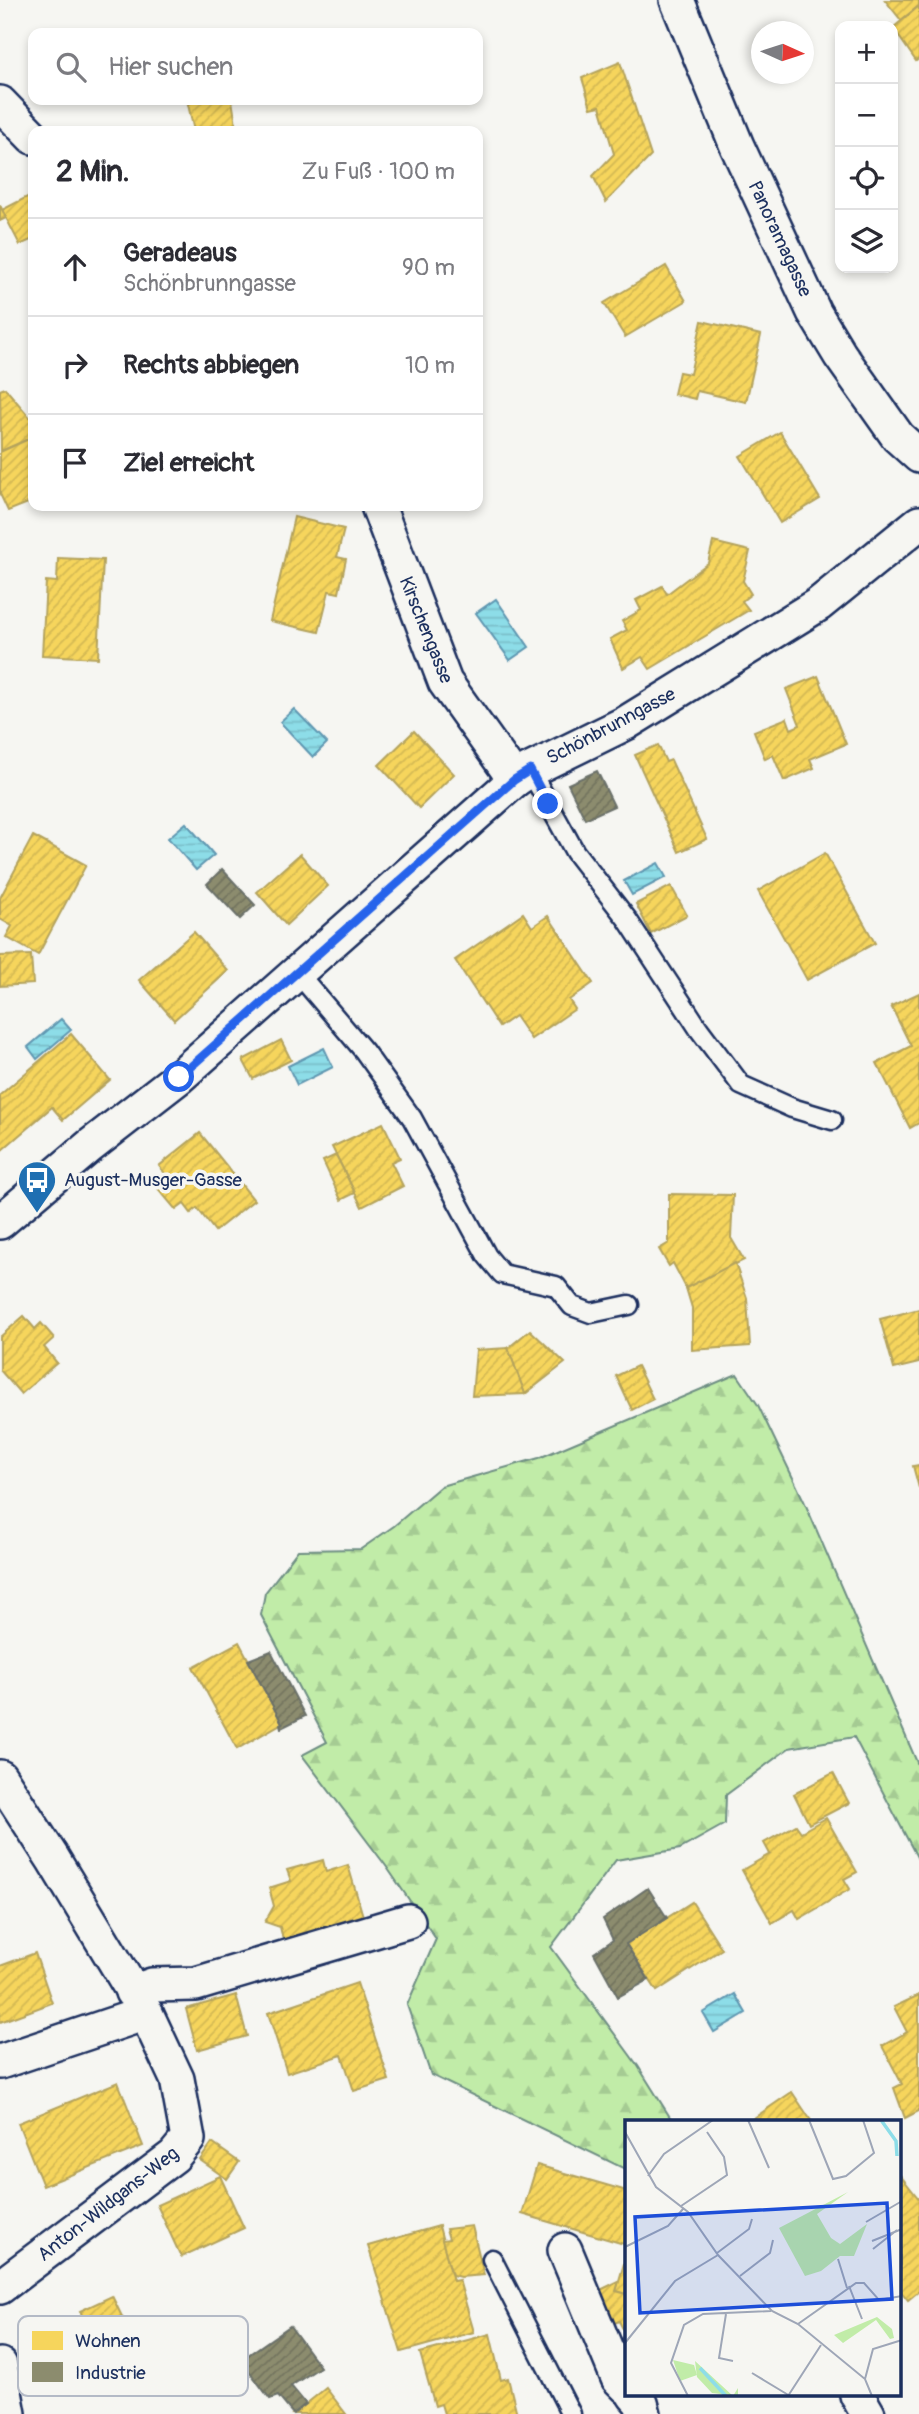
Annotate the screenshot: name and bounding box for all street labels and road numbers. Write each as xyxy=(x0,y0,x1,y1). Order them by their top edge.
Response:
street label: Panoramagasse xyxy=(743,177,818,301)
street label: Kirschengasse xyxy=(394,573,459,688)
street label: Schönbrunngasse xyxy=(542,682,680,770)
street label: Anton-Wildgans-Weg xyxy=(33,2141,183,2267)

